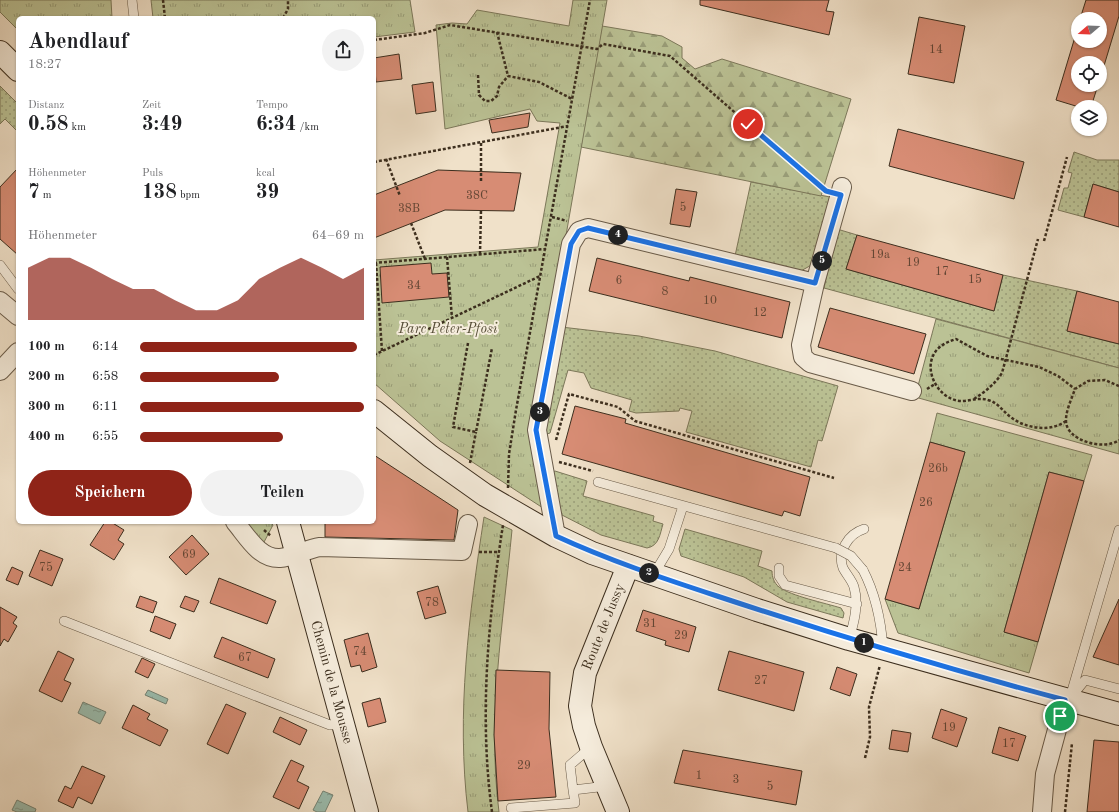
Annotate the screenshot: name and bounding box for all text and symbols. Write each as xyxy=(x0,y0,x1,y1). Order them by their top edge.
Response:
north arrow xyxy=(1071,12,1107,48)
map controls xyxy=(1071,12,1107,136)
button: share xyxy=(322,29,364,71)
text: Abendlauf xyxy=(28,31,128,53)
house number: 14 xyxy=(929,44,943,56)
button: locate xyxy=(1071,56,1107,92)
text: 18:27 xyxy=(28,58,62,71)
text: Distanz xyxy=(28,100,64,111)
text: Zeit xyxy=(142,100,161,111)
text: Tempo xyxy=(256,100,288,111)
button: layers xyxy=(1071,100,1107,136)
pin xyxy=(731,107,765,141)
icon: check xyxy=(737,113,759,135)
text: 0.58 xyxy=(28,115,68,135)
text: 3:49 xyxy=(142,115,182,135)
text: 6:34 xyxy=(256,115,296,135)
text: km xyxy=(68,122,86,133)
text: /km xyxy=(296,122,319,133)
text: Höhenmeter xyxy=(28,168,86,179)
text: Puls xyxy=(142,168,163,179)
text: kcal xyxy=(256,168,275,179)
text: 7 xyxy=(28,183,40,203)
text: 138 xyxy=(142,183,177,203)
text: 39 xyxy=(256,183,279,203)
text: m xyxy=(40,190,51,201)
text: bpm xyxy=(177,190,200,201)
house number: 38C xyxy=(466,190,488,202)
house number: 5 xyxy=(680,201,687,214)
house number: 38B xyxy=(398,203,420,215)
pin: 4 xyxy=(608,225,628,245)
text: Höhenmeter xyxy=(28,229,97,242)
text: 64–69 m xyxy=(312,229,364,242)
text: 4 xyxy=(615,229,621,240)
house number: 19a xyxy=(870,249,890,261)
pin: 5 xyxy=(812,251,832,271)
text: 5 xyxy=(819,255,825,266)
house number: 19 xyxy=(906,257,920,269)
house number: 17 xyxy=(935,266,949,278)
house number: 15 xyxy=(968,273,982,286)
house number: 6 xyxy=(616,275,623,287)
house number: 34 xyxy=(407,280,421,292)
house number: 8 xyxy=(662,286,669,298)
house number: 10 xyxy=(703,295,717,307)
house number: 12 xyxy=(753,307,767,319)
park label: Parc Peter-Pfosi xyxy=(398,322,498,337)
text: 100 m xyxy=(28,340,65,353)
text: 6:14 xyxy=(92,340,118,353)
text: 200 m xyxy=(28,370,65,383)
text: 6:58 xyxy=(92,370,118,383)
text: 300 m xyxy=(28,400,65,413)
text: 6:11 xyxy=(92,400,118,413)
pin: 3 xyxy=(530,402,550,422)
text: 3 xyxy=(537,406,543,417)
text: 400 m xyxy=(28,430,65,443)
text: 6:55 xyxy=(92,430,118,443)
house number: 26b xyxy=(928,463,948,475)
button: Speichern xyxy=(28,470,192,516)
button: Teilen xyxy=(200,470,364,516)
house number: 26 xyxy=(919,497,933,509)
house number: 69 xyxy=(182,549,196,561)
house number: 75 xyxy=(39,561,53,574)
house number: 24 xyxy=(898,562,912,574)
pin: 2 xyxy=(639,563,659,583)
text: 2 xyxy=(646,567,652,578)
street label: Route de Jussy xyxy=(580,581,627,672)
house number: 78 xyxy=(425,597,439,609)
house number: 31 xyxy=(643,618,657,630)
street label: Chemin de la Mousse xyxy=(308,619,355,745)
house number: 29 xyxy=(674,630,688,642)
pin: 1 xyxy=(854,633,874,653)
text: 1 xyxy=(861,637,867,648)
house number: 74 xyxy=(353,646,367,658)
house number: 67 xyxy=(238,652,252,664)
house number: 27 xyxy=(754,675,768,687)
pin xyxy=(1043,699,1077,733)
icon: arrive xyxy=(1049,705,1071,727)
house number: 19 xyxy=(942,722,956,734)
house number: 17 xyxy=(1002,738,1016,750)
house number: 29 xyxy=(517,760,531,772)
house number: 1 xyxy=(696,770,702,782)
house number: 3 xyxy=(733,774,739,786)
house number: 5 xyxy=(767,780,774,793)

